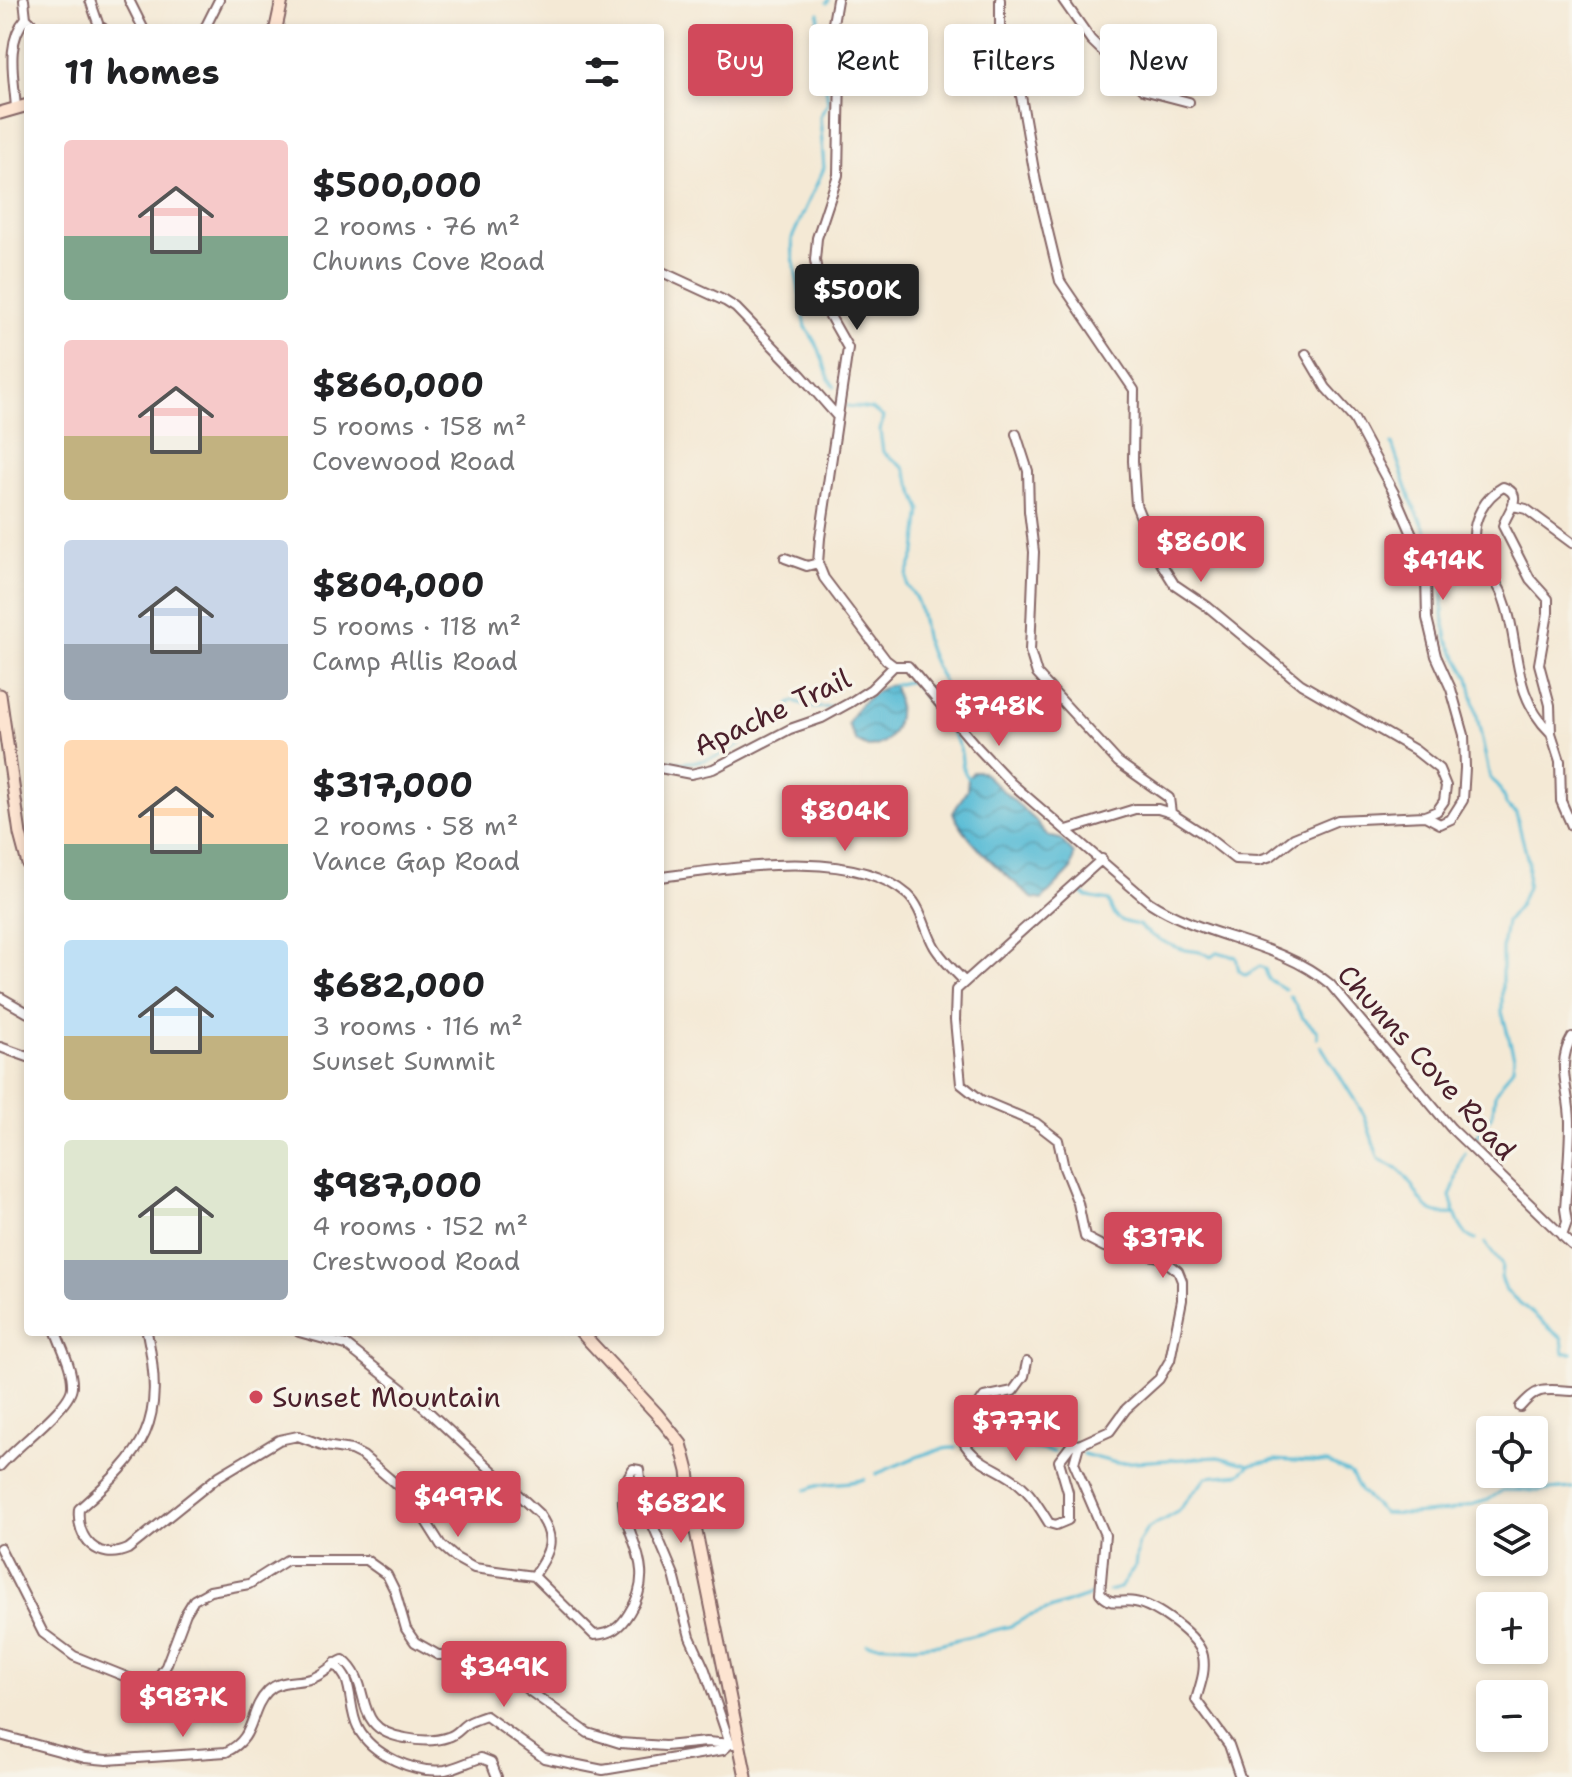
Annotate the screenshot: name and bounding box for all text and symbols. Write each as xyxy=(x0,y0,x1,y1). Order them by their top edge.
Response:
chip: Buy xyxy=(688,24,793,96)
chip: Rent xyxy=(809,24,928,96)
chip: Filters xyxy=(944,24,1084,96)
chip: New xyxy=(1100,24,1217,96)
text: 11 homes xyxy=(64,49,220,95)
icon: filters xyxy=(580,50,624,94)
text: $500,000 xyxy=(312,162,482,208)
icon: home xyxy=(128,172,224,268)
text: 2 rooms · 76 m² xyxy=(312,208,520,243)
text: Chunns Cove Road xyxy=(312,243,545,278)
pin: $500K xyxy=(801,264,913,332)
text: $500K xyxy=(813,272,901,307)
text: $860,000 xyxy=(312,362,484,408)
icon: home xyxy=(128,372,224,468)
text: 5 rooms · 158 m² xyxy=(312,408,527,443)
text: Covewood Road xyxy=(312,443,515,478)
pin: $860K xyxy=(1145,516,1257,584)
text: $860K xyxy=(1156,524,1246,559)
pin: $414K xyxy=(1387,534,1499,602)
text: $414K xyxy=(1402,542,1484,577)
text: $804,000 xyxy=(312,562,485,608)
icon: home xyxy=(128,572,224,668)
text: 5 rooms · 118 m² xyxy=(312,608,521,643)
text: Camp Allis Road xyxy=(312,643,518,678)
street label: Apache Trail xyxy=(687,659,857,765)
pin: $748K xyxy=(943,680,1055,748)
text: $748K xyxy=(954,688,1044,723)
text: $317,000 xyxy=(312,762,473,808)
icon: home xyxy=(128,772,224,868)
pin: $804K xyxy=(789,785,901,853)
text: $804K xyxy=(800,793,890,828)
text: 2 rooms · 58 m² xyxy=(312,808,518,843)
text: Vance Gap Road xyxy=(312,843,520,878)
street label: Chunns Cove Road xyxy=(1329,956,1525,1168)
text: $682,000 xyxy=(312,962,485,1008)
icon: home xyxy=(128,972,224,1068)
text: 3 rooms · 116 m² xyxy=(312,1008,523,1043)
text: Sunset Summit xyxy=(312,1043,496,1078)
text: $987,000 xyxy=(312,1162,482,1208)
icon: home xyxy=(128,1172,224,1268)
text: 4 rooms · 152 m² xyxy=(312,1208,528,1243)
pin: $317K xyxy=(1107,1212,1219,1280)
text: $317K xyxy=(1122,1220,1204,1255)
text: Crestwood Road xyxy=(312,1243,520,1278)
place label: Sunset Mountain xyxy=(272,1378,501,1416)
marker: Sunset Mountain xyxy=(247,1388,265,1406)
pin: $777K xyxy=(960,1395,1072,1463)
text: $777K xyxy=(972,1403,1060,1438)
map controls xyxy=(1476,1416,1548,1752)
button: locate xyxy=(1476,1416,1548,1488)
pin: $497K xyxy=(402,1471,514,1539)
pin: $682K xyxy=(625,1477,737,1545)
text: $497K xyxy=(414,1479,502,1514)
text: $682K xyxy=(636,1485,726,1520)
button: layers xyxy=(1476,1504,1548,1576)
button: + xyxy=(1476,1592,1548,1664)
pin: $349K xyxy=(448,1641,560,1709)
text: $349K xyxy=(459,1649,549,1684)
pin: $987K xyxy=(127,1671,239,1739)
text: $987K xyxy=(139,1679,227,1714)
button: − xyxy=(1476,1680,1548,1752)

